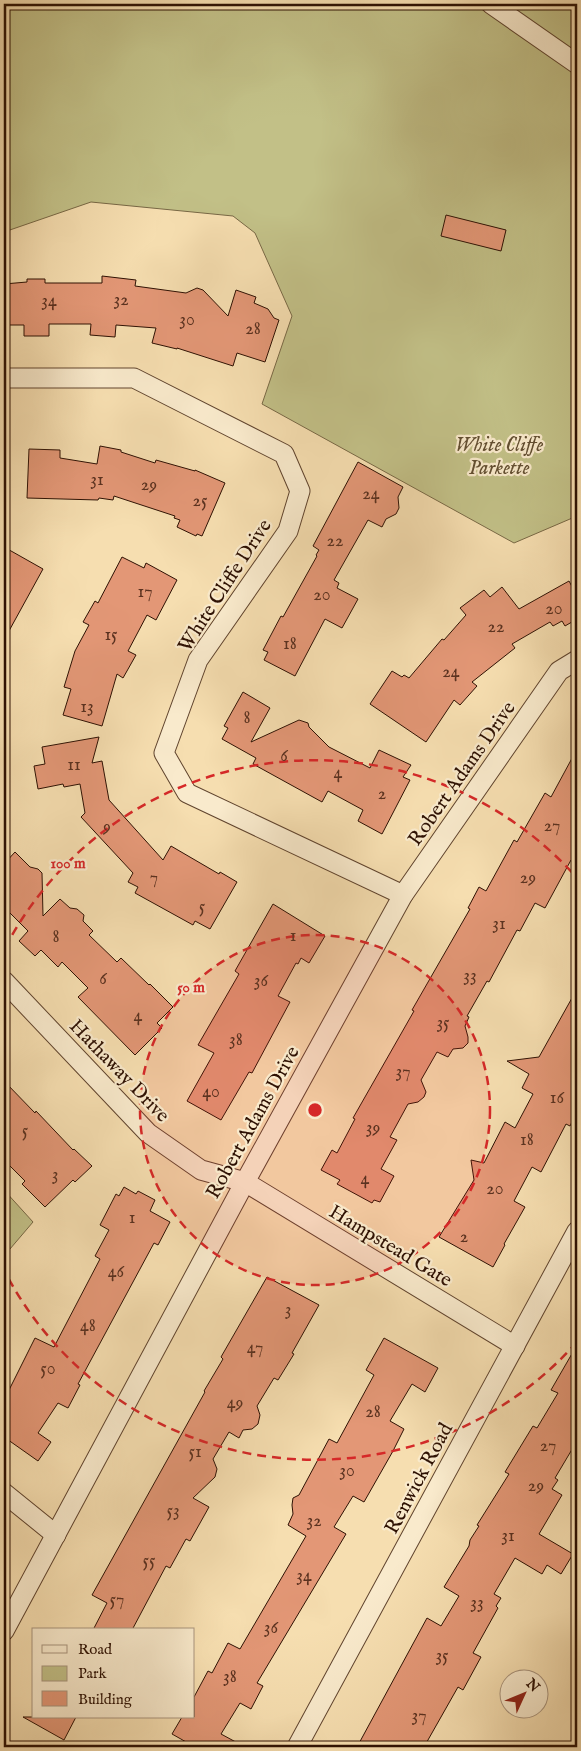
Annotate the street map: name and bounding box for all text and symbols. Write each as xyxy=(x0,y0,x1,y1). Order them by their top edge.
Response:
house number: 32 xyxy=(113,289,129,312)
house number: 34 xyxy=(41,290,57,313)
house number: 30 xyxy=(179,309,195,332)
house number: 28 xyxy=(245,318,261,341)
park label: White Cliffe Parkette xyxy=(455,433,543,481)
house number: 31 xyxy=(90,469,104,492)
house number: 29 xyxy=(141,474,157,497)
house number: 24 xyxy=(362,483,380,506)
house number: 25 xyxy=(193,490,208,513)
street label: White Cliffe Drive xyxy=(173,515,278,657)
house number: 22 xyxy=(327,530,343,553)
house number: 17 xyxy=(137,581,153,604)
house number: 20 xyxy=(313,584,331,607)
house number: 20 xyxy=(545,598,563,621)
house number: 22 xyxy=(488,616,504,639)
house number: 15 xyxy=(104,624,118,647)
house number: 18 xyxy=(283,633,297,656)
house number: 24 xyxy=(442,661,460,684)
house number: 13 xyxy=(80,696,94,719)
street label: Robert Adams Drive xyxy=(403,697,521,851)
house number: 8 xyxy=(243,707,251,730)
house number: 6 xyxy=(280,745,288,768)
house number: 11 xyxy=(67,754,81,777)
house number: 4 xyxy=(334,762,343,785)
house number: 2 xyxy=(378,783,386,806)
house number: 27 xyxy=(544,815,560,838)
house number: 9 xyxy=(102,816,111,839)
text: 100 m xyxy=(50,854,86,873)
house number: 7 xyxy=(150,867,158,890)
house number: 29 xyxy=(520,867,536,890)
house number: 5 xyxy=(199,896,206,919)
house number: 31 xyxy=(492,913,506,936)
house number: 1 xyxy=(290,925,296,948)
house number: 8 xyxy=(52,926,60,949)
house number: 33 xyxy=(463,965,477,988)
house number: 6 xyxy=(99,968,107,991)
house number: 36 xyxy=(254,970,269,993)
text: 50 m xyxy=(177,978,205,997)
house number: 4 xyxy=(134,1005,143,1028)
house number: 35 xyxy=(436,1012,450,1035)
street label: Hathaway Drive xyxy=(63,1014,174,1128)
house number: 38 xyxy=(229,1029,243,1052)
street label: Robert Adams Drive xyxy=(201,1042,306,1203)
house number: 37 xyxy=(395,1061,411,1084)
house number: 40 xyxy=(202,1081,220,1104)
house number: 16 xyxy=(550,1087,565,1110)
centre of rings xyxy=(306,1101,324,1119)
house number: 39 xyxy=(366,1117,380,1140)
house number: 5 xyxy=(22,1120,29,1143)
house number: 18 xyxy=(520,1129,534,1152)
house number: 3 xyxy=(52,1164,58,1187)
house number: 4 xyxy=(361,1168,370,1191)
house number: 20 xyxy=(486,1178,504,1201)
street label: Hampstead Gate xyxy=(324,1200,456,1293)
house number: 1 xyxy=(129,1207,135,1230)
house number: 2 xyxy=(460,1226,468,1249)
house number: 46 xyxy=(108,1261,125,1284)
house number: 3 xyxy=(285,1299,291,1322)
house number: 48 xyxy=(80,1315,96,1338)
house number: 47 xyxy=(247,1337,263,1360)
house number: 50 xyxy=(40,1358,56,1381)
house number: 49 xyxy=(227,1392,243,1415)
house number: 28 xyxy=(365,1401,381,1424)
street label: Renwick Road xyxy=(380,1419,459,1538)
house number: 27 xyxy=(540,1435,556,1458)
house number: 51 xyxy=(188,1441,202,1464)
house number: 30 xyxy=(339,1460,355,1483)
house number: 29 xyxy=(528,1475,544,1498)
house number: 53 xyxy=(166,1500,180,1523)
house number: 32 xyxy=(306,1510,322,1533)
house number: 31 xyxy=(501,1525,515,1548)
house number: 55 xyxy=(142,1550,156,1573)
house number: 34 xyxy=(296,1565,312,1588)
house number: 57 xyxy=(110,1589,124,1612)
house number: 33 xyxy=(470,1592,484,1615)
house number: 36 xyxy=(264,1617,279,1640)
legend xyxy=(32,1628,195,1718)
text: Road xyxy=(78,1640,113,1659)
house number: 35 xyxy=(435,1645,449,1668)
text: Park xyxy=(78,1664,108,1683)
house number: 38 xyxy=(223,1666,237,1689)
north arrow xyxy=(498,1668,548,1718)
text: N xyxy=(521,1674,543,1696)
text: Building xyxy=(78,1690,133,1709)
house number: 37 xyxy=(411,1705,427,1728)

